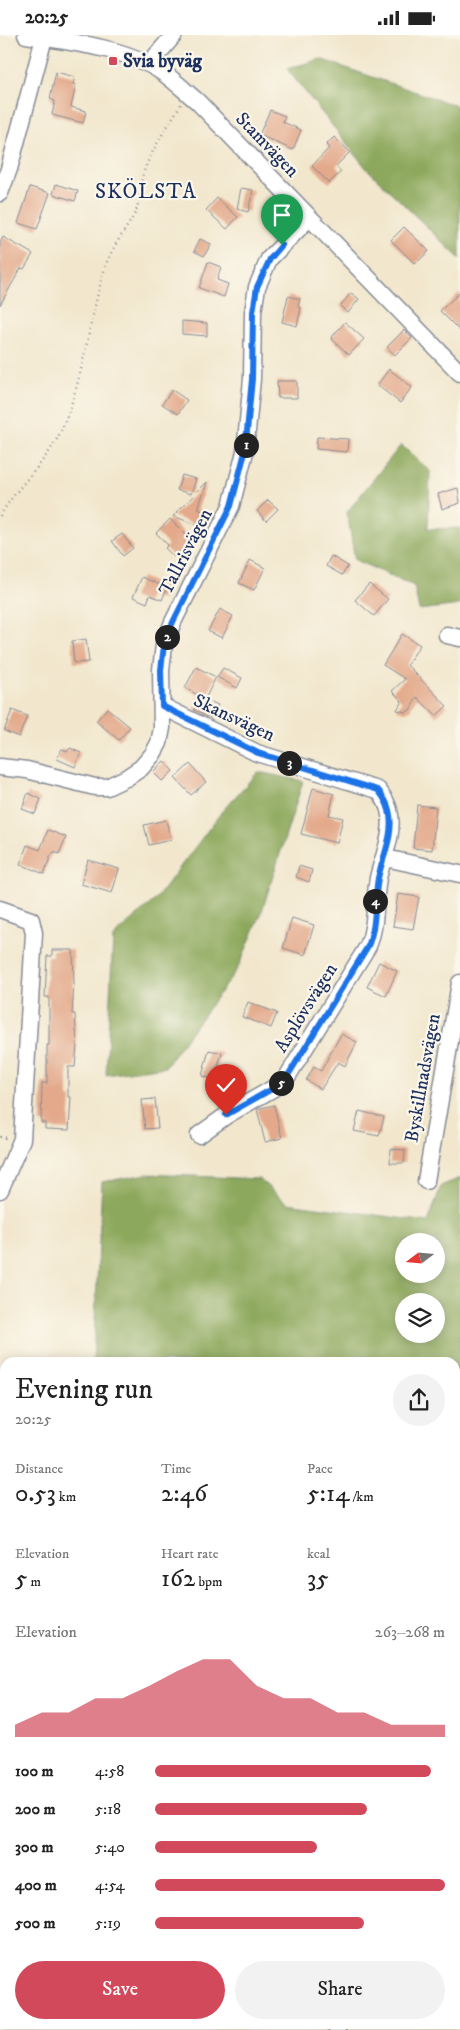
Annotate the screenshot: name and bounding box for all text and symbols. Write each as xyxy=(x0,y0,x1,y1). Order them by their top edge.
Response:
text: 20:25 xyxy=(25,6,68,29)
place label: Svia byväg xyxy=(123,50,203,73)
marker: Svia byväg xyxy=(107,55,119,67)
street label: Stamvägen xyxy=(230,108,304,182)
district label: SKÖLSTA xyxy=(95,178,197,205)
pin xyxy=(261,194,303,245)
icon: arrive xyxy=(268,201,296,229)
pin: 1 xyxy=(234,433,258,457)
text: 1 xyxy=(244,436,249,454)
street label: Tallrisvägen xyxy=(154,505,218,599)
pin: 2 xyxy=(154,625,180,649)
text: 2 xyxy=(164,628,171,646)
street label: Skansvägen xyxy=(190,689,278,747)
pin: 3 xyxy=(276,751,302,775)
text: 3 xyxy=(287,754,292,772)
pin: 4 xyxy=(362,889,388,913)
text: 4 xyxy=(371,892,380,910)
street label: Asplövsvägen xyxy=(269,959,343,1057)
street label: Byskillnadsvägen xyxy=(400,1012,446,1144)
pin xyxy=(205,1064,247,1115)
icon: check xyxy=(212,1071,240,1099)
pin: 5 xyxy=(268,1071,294,1095)
text: 5 xyxy=(278,1074,285,1092)
north arrow xyxy=(395,1233,445,1283)
map controls xyxy=(395,1233,445,1343)
button: layers xyxy=(395,1293,445,1343)
text: Evening run xyxy=(15,1372,153,1407)
button: share xyxy=(393,1374,445,1426)
text: 20:25 xyxy=(15,1409,51,1429)
text: Distance xyxy=(15,1460,63,1478)
text: Time xyxy=(161,1460,191,1478)
text: Pace xyxy=(307,1460,333,1478)
text: 0.53 xyxy=(15,1478,56,1509)
text: 2:46 xyxy=(161,1478,207,1509)
text: 5:14 xyxy=(307,1478,350,1509)
text: km xyxy=(56,1488,76,1506)
text: /km xyxy=(350,1488,374,1506)
text: Elevation xyxy=(15,1545,69,1563)
text: Heart rate xyxy=(161,1545,218,1563)
text: kcal xyxy=(307,1545,330,1563)
text: 5 xyxy=(15,1563,27,1594)
text: 162 xyxy=(161,1563,195,1594)
text: 35 xyxy=(307,1563,329,1594)
text: m xyxy=(27,1573,41,1591)
text: bpm xyxy=(195,1573,222,1591)
text: Elevation xyxy=(15,1622,77,1642)
text: 263–268 m xyxy=(375,1622,445,1642)
text: 100 m xyxy=(15,1761,54,1781)
text: 4:58 xyxy=(95,1761,124,1781)
text: 200 m xyxy=(15,1799,56,1819)
text: 5:18 xyxy=(95,1799,121,1819)
text: 300 m xyxy=(15,1837,54,1857)
text: 5:40 xyxy=(95,1837,125,1857)
text: 400 m xyxy=(15,1875,57,1895)
text: 4:54 xyxy=(95,1875,125,1895)
text: 500 m xyxy=(15,1913,56,1933)
text: 5:19 xyxy=(95,1913,121,1933)
button: Save xyxy=(15,1961,225,2019)
button: Share xyxy=(235,1961,445,2019)

